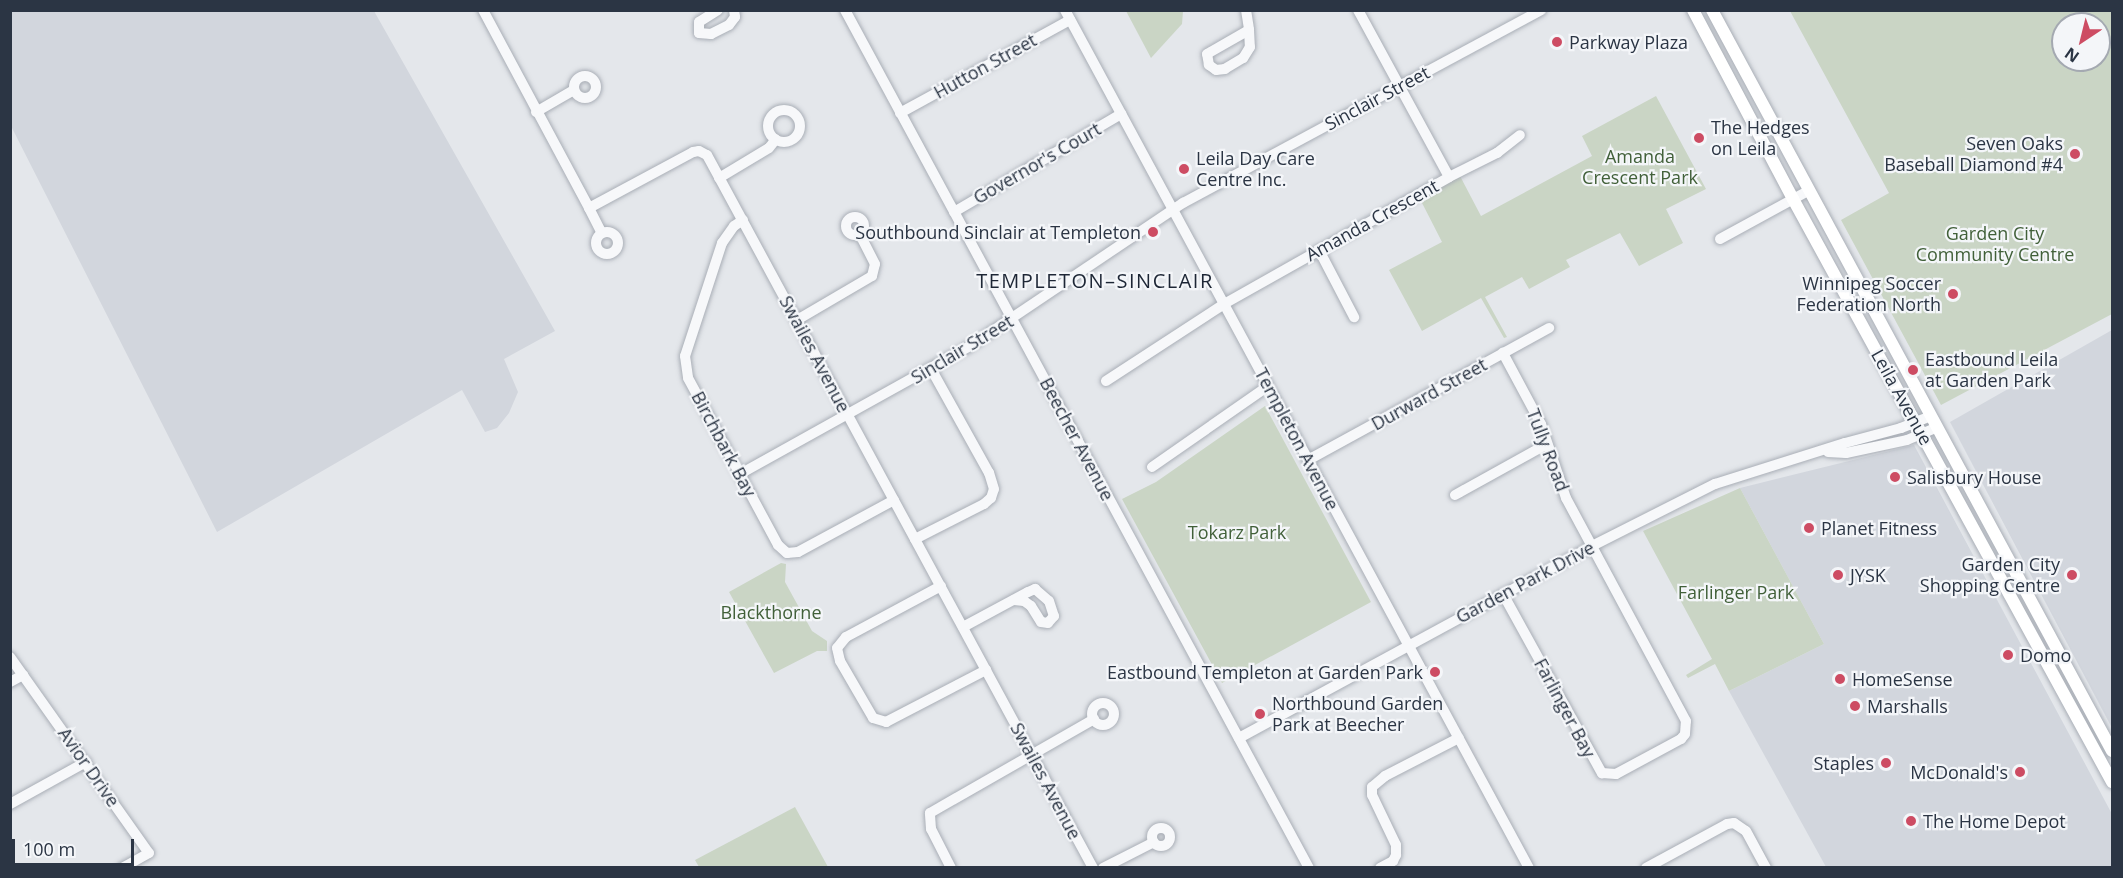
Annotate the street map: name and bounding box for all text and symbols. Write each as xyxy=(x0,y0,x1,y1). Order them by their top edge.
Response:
north arrow xyxy=(2051,12,2111,72)
street label: Hutton Street xyxy=(930,29,1040,103)
place label: Parkway Plaza xyxy=(1569,31,1688,53)
marker: Parkway Plaza xyxy=(1550,35,1564,49)
text: N xyxy=(2060,42,2083,68)
street label: Sinclair Street xyxy=(1321,61,1433,135)
place label: The Hedges on Leila xyxy=(1711,117,1810,160)
street label: Governor's Court xyxy=(969,118,1105,208)
marker: The Hedges on Leila xyxy=(1692,131,1706,145)
place label: Seven Oaks Baseball Diamond #4 xyxy=(1884,133,2063,176)
park label: Amanda Crescent Park xyxy=(1582,146,1698,188)
marker: Seven Oaks Baseball Diamond #4 xyxy=(2068,147,2082,161)
place label: Leila Day Care Centre Inc. xyxy=(1196,148,1315,190)
marker: Leila Day Care Centre Inc. xyxy=(1177,162,1191,176)
street label: Amanda Crescent xyxy=(1302,175,1442,265)
place label: Southbound Sinclair at Templeton xyxy=(855,221,1141,243)
park label: Garden City Community Centre xyxy=(1916,223,2074,266)
marker: Southbound Sinclair at Templeton xyxy=(1146,225,1160,239)
district label: TEMPLETON–SINCLAIR xyxy=(976,268,1214,292)
place label: Winnipeg Soccer Federation North xyxy=(1796,273,1941,316)
marker: Winnipeg Soccer Federation North xyxy=(1946,287,1960,301)
street label: Swailes Avenue xyxy=(775,292,855,416)
street label: Sinclair Street xyxy=(907,310,1017,388)
street label: Leila Avenue xyxy=(1867,345,1937,449)
place label: Eastbound Leila at Garden Park xyxy=(1925,349,2058,392)
street label: Durward Street xyxy=(1367,353,1491,435)
marker: Eastbound Leila at Garden Park xyxy=(1906,363,1920,377)
street label: Templeton Avenue xyxy=(1250,364,1344,514)
street label: Beecher Avenue xyxy=(1035,374,1119,504)
street label: Birchbark Bay xyxy=(687,388,761,500)
street label: Tully Road xyxy=(1522,406,1574,494)
place label: Salisbury House xyxy=(1907,466,2041,488)
marker: Salisbury House xyxy=(1888,470,1902,484)
place label: Planet Fitness xyxy=(1821,517,1937,539)
park label: Tokarz Park xyxy=(1188,521,1286,543)
marker: Planet Fitness xyxy=(1802,521,1816,535)
street label: Garden Park Drive xyxy=(1452,536,1598,628)
place label: Garden City Shopping Centre xyxy=(1920,554,2060,596)
place label: JYSK xyxy=(1850,564,1886,586)
marker: JYSK xyxy=(1831,568,1845,582)
marker: Garden City Shopping Centre xyxy=(2065,568,2079,582)
park label: Farlinger Park xyxy=(1678,581,1794,603)
park label: Blackthorne xyxy=(720,601,822,623)
place label: Domo xyxy=(2020,644,2071,666)
marker: Domo xyxy=(2001,648,2015,662)
street label: Farlinger Bay xyxy=(1530,655,1600,761)
place label: Eastbound Templeton at Garden Park xyxy=(1107,661,1423,683)
marker: Eastbound Templeton at Garden Park xyxy=(1428,665,1442,679)
place label: HomeSense xyxy=(1852,668,1953,690)
marker: HomeSense xyxy=(1833,672,1847,686)
place label: Northbound Garden Park at Beecher xyxy=(1272,693,1443,736)
place label: Marshalls xyxy=(1867,695,1948,717)
marker: Marshalls xyxy=(1848,699,1862,713)
marker: Northbound Garden Park at Beecher xyxy=(1253,707,1267,721)
street label: Swailes Avenue xyxy=(1006,719,1086,843)
street label: Avior Drive xyxy=(54,723,124,811)
place label: Staples xyxy=(1813,752,1874,774)
marker: Staples xyxy=(1879,756,1893,770)
place label: McDonald's xyxy=(1910,761,2008,783)
marker: McDonald's xyxy=(2013,765,2027,779)
place label: The Home Depot xyxy=(1923,810,2066,832)
marker: The Home Depot xyxy=(1904,814,1918,828)
scale bar xyxy=(15,827,136,865)
text: 100 m xyxy=(23,837,75,861)

